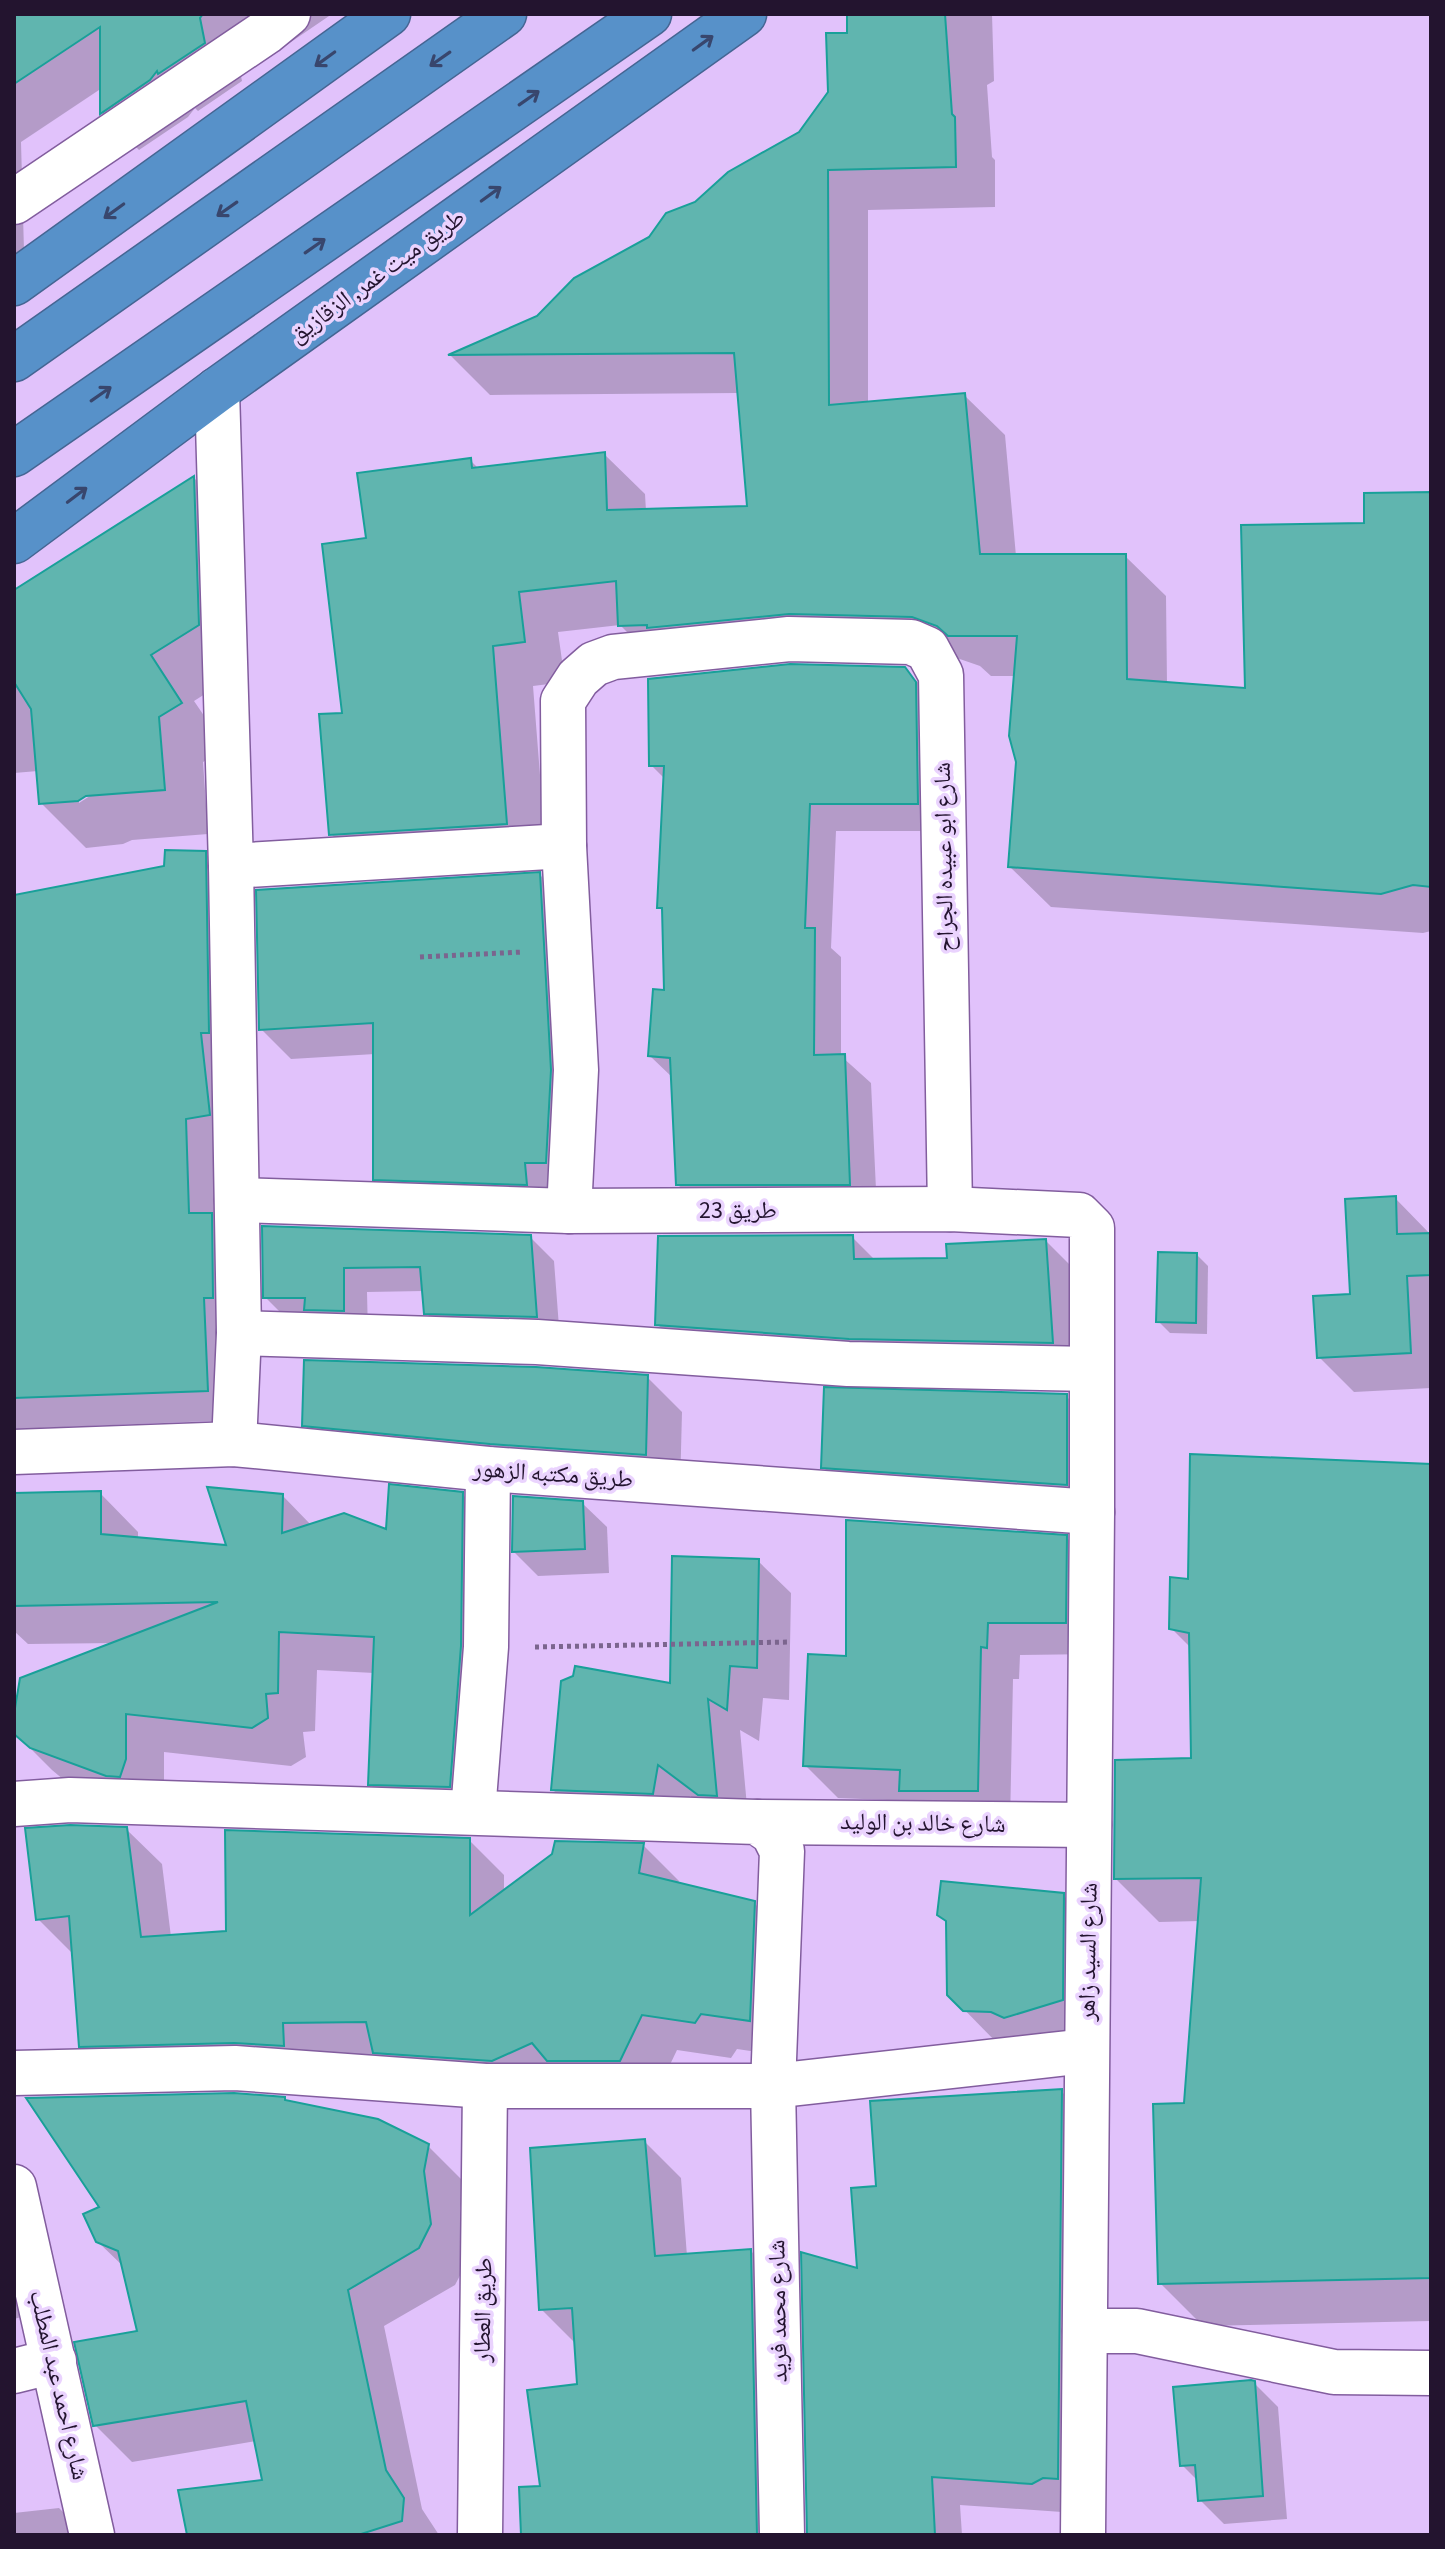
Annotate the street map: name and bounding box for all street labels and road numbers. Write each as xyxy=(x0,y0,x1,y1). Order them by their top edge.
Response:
street label: طريق ميت غمر, الزقازيق xyxy=(282,200,472,352)
street label: شارع ابو عبيده الجراح xyxy=(925,762,963,952)
street label: طريق 23 xyxy=(699,1193,777,1228)
street label: طريق مكتبه الزهور xyxy=(471,1451,634,1497)
street label: شارع خالد بن الوليد xyxy=(840,1804,1006,1842)
street label: شارع السيد زاهر xyxy=(1069,1882,1107,2023)
street label: شارع محمد فريد xyxy=(759,2239,797,2383)
street label: طريق العطار xyxy=(465,2257,501,2364)
street label: شارع احمد عبد المطلب xyxy=(20,2287,98,2483)

